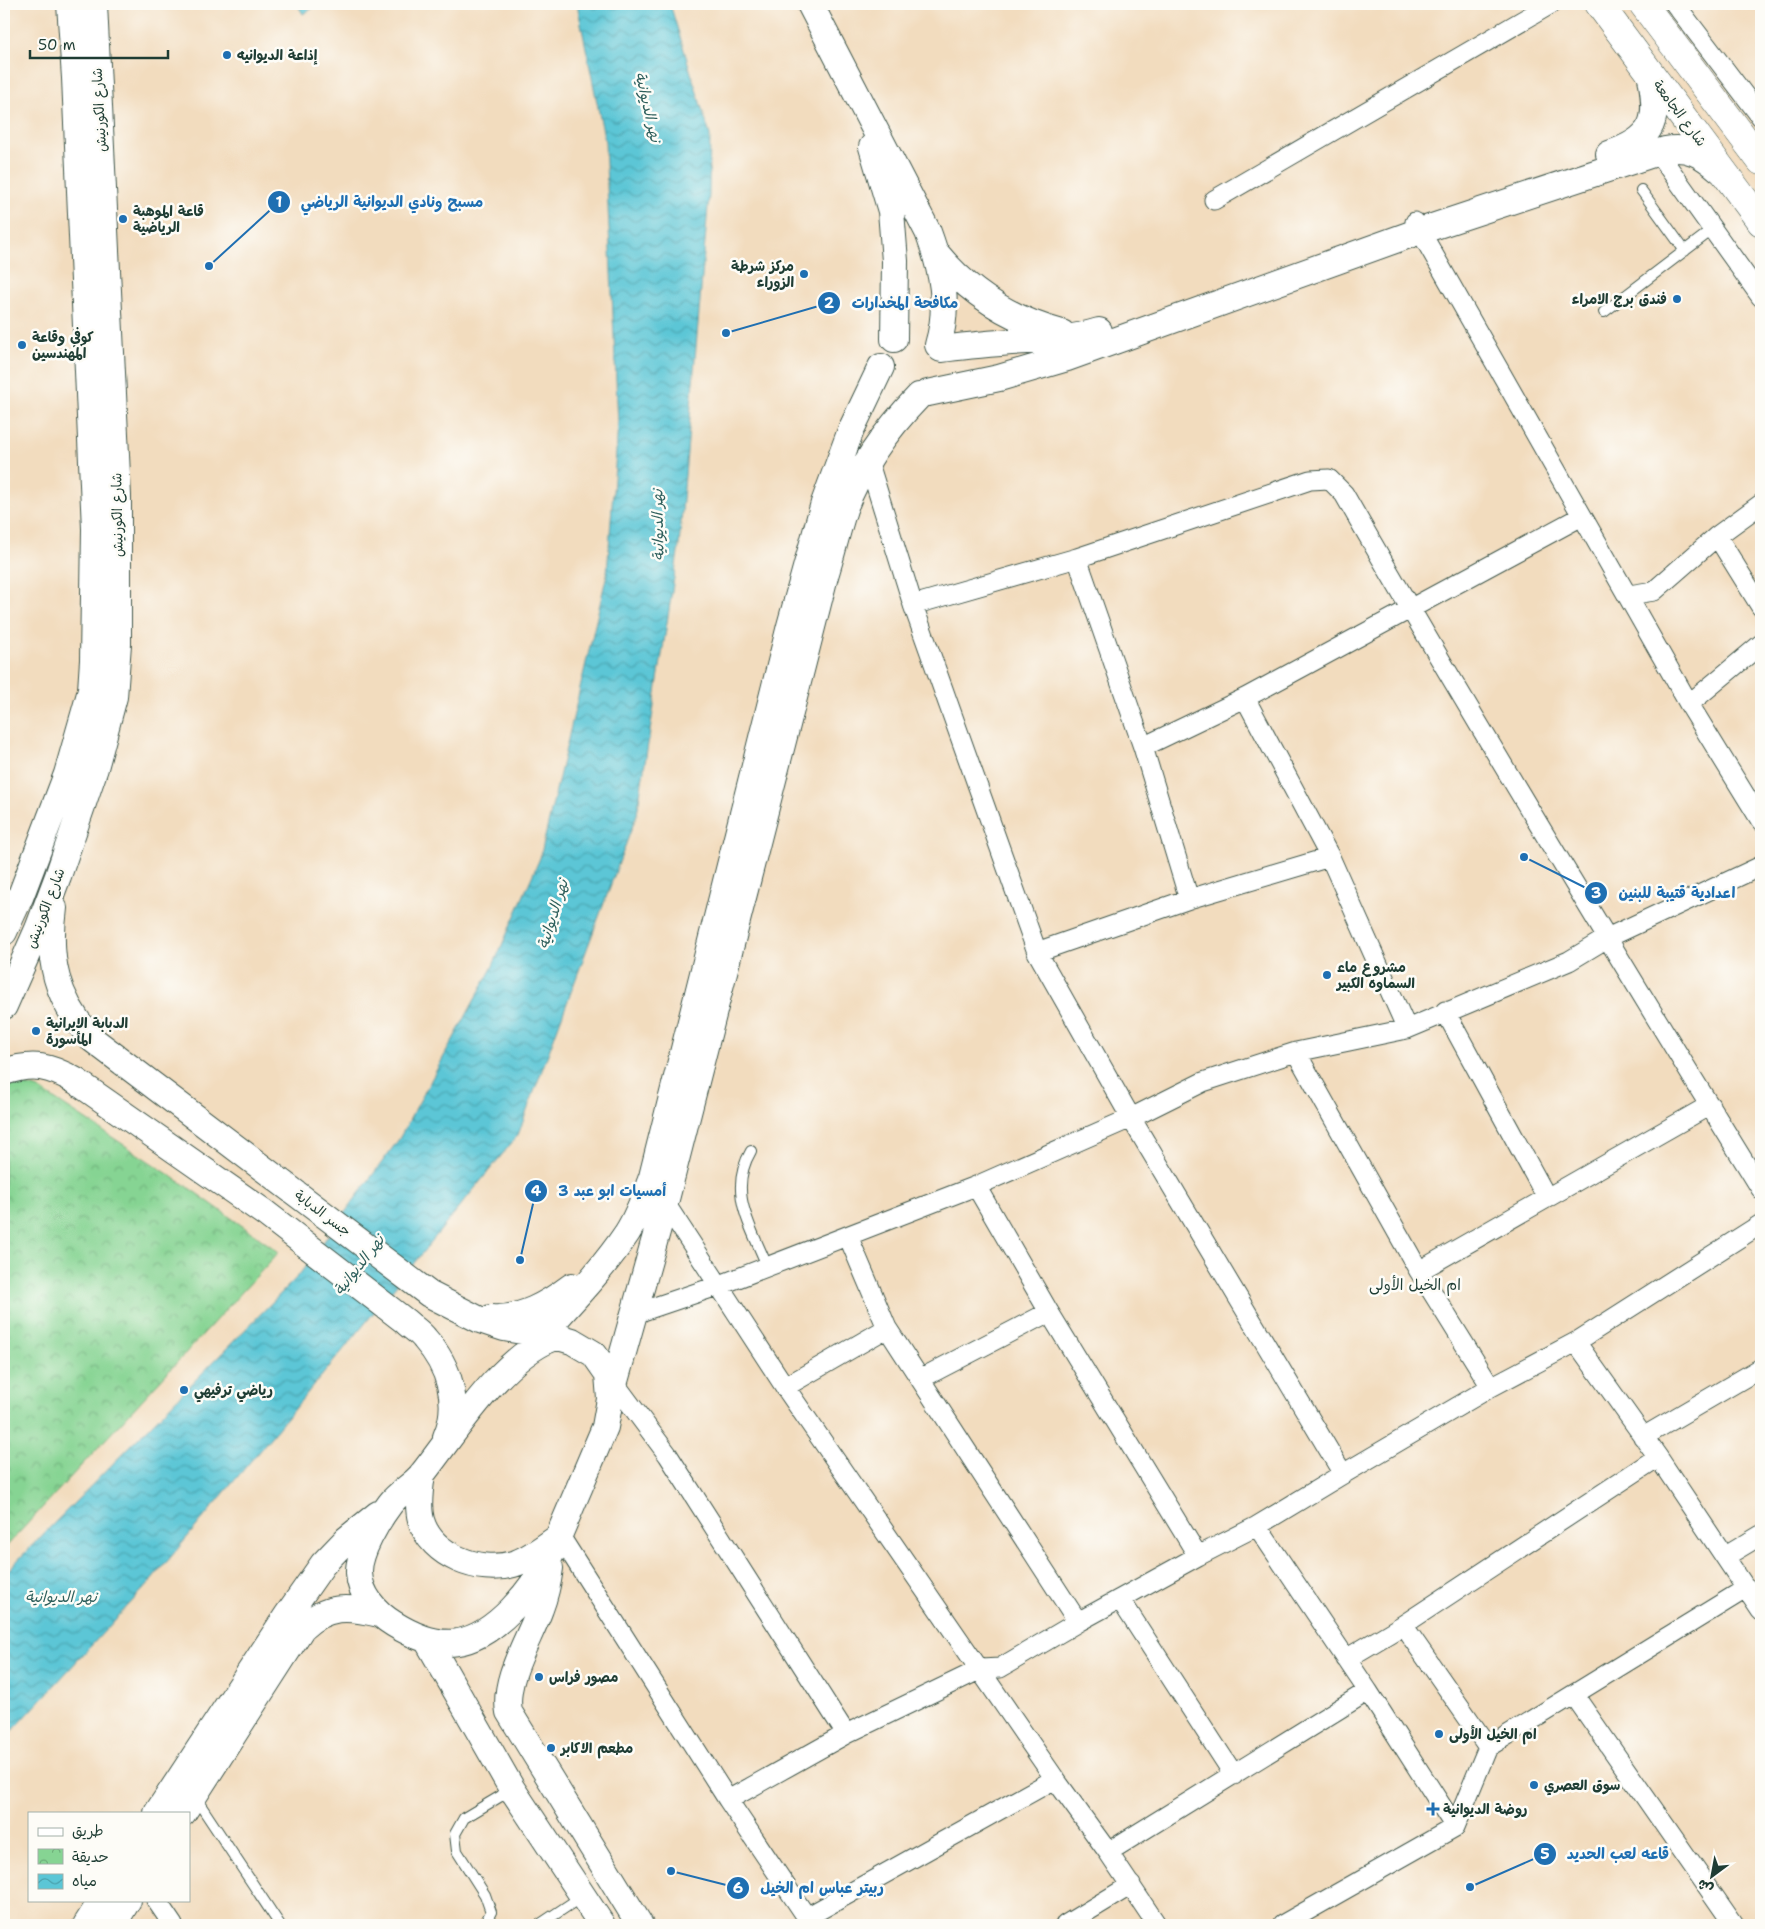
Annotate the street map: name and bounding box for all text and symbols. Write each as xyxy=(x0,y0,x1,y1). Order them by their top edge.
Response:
scale bar xyxy=(30,28,168,60)
text: 50 m xyxy=(38,35,76,55)
place label: إذاعة الديوانيه xyxy=(237,46,318,65)
marker: إذاعة الديوانيه xyxy=(221,49,233,61)
street label: شارع الكورنيش xyxy=(88,67,111,153)
water label: نهر الديوانية xyxy=(630,70,666,146)
street label: شارع الجامعة xyxy=(1648,76,1711,150)
callout: مسبح ونادي الديوانية الرياضي xyxy=(266,187,494,217)
text: 1 xyxy=(276,192,283,212)
text: مسبح ونادي الديوانية الرياضي xyxy=(301,192,483,216)
place label: قاعة الموهبة الرياضية xyxy=(133,202,204,236)
marker: قاعة الموهبة الرياضية xyxy=(117,213,129,225)
place label: مركز شرطة الزوراء xyxy=(731,257,794,292)
marker: مركز شرطة الزوراء xyxy=(798,268,810,280)
callout: مكافحة المخدارات xyxy=(816,288,968,318)
place label: فندق برج الامراء xyxy=(1572,290,1667,308)
text: 2 xyxy=(824,293,835,313)
text: مكافحة المخدارات xyxy=(852,293,958,313)
marker: فندق برج الامراء xyxy=(1671,293,1683,305)
place label: كوفي وقاعة المهندسين xyxy=(32,327,94,362)
marker: كوفي وقاعة المهندسين xyxy=(16,339,28,351)
street label: شارع الكورنيش xyxy=(107,473,128,557)
water label: نهر الديوانية xyxy=(647,487,669,561)
street label: شارع الكورنيش xyxy=(21,865,69,951)
water label: نهر الديوانية xyxy=(533,875,574,951)
callout: اعدادية قتيبة للبنين xyxy=(1584,878,1746,908)
text: 3 xyxy=(1591,883,1601,903)
text: اعدادية قتيبة للبنين xyxy=(1619,883,1736,903)
place label: مشروع ماء السماوه الكبير xyxy=(1335,958,1415,992)
marker: مشروع ماء السماوه الكبير xyxy=(1321,969,1333,981)
place label: الدبابة الايرانية المأسورة xyxy=(46,1014,129,1049)
marker: الدبابة الايرانية المأسورة xyxy=(30,1025,42,1037)
callout: أمسيات ابو عبد 3 xyxy=(523,1176,676,1206)
text: 4 xyxy=(531,1181,542,1201)
text: أمسيات ابو عبد 3 xyxy=(558,1181,667,1201)
street label: جسر الدبابة xyxy=(291,1186,355,1240)
water label: نهر الديوانية xyxy=(329,1229,390,1299)
district label: ام الخيل الأولى xyxy=(1369,1275,1461,1296)
place label: رياضي ترفيهي xyxy=(194,1381,273,1403)
marker: رياضي ترفيهي xyxy=(178,1384,190,1396)
water label: نهر الديوانية xyxy=(25,1587,98,1607)
place label: مصور فراس xyxy=(549,1668,618,1687)
marker: مصور فراس xyxy=(533,1671,545,1683)
place label: ام الخيل الأولى xyxy=(1449,1724,1537,1745)
marker: ام الخيل الأولى xyxy=(1433,1728,1445,1740)
place label: مطعم الاكابر xyxy=(559,1739,633,1759)
marker: مطعم الاكابر xyxy=(545,1742,557,1754)
place label: سوق العصري xyxy=(1544,1776,1620,1796)
marker: سوق العصري xyxy=(1528,1779,1540,1791)
place label: روضة الديوانية xyxy=(1443,1800,1528,1818)
marker: روضة الديوانية xyxy=(1427,1803,1439,1815)
legend xyxy=(28,1812,190,1902)
text: طريق xyxy=(72,1821,104,1841)
callout: قاعه لعب الحديد xyxy=(1532,1839,1680,1869)
text: 5 xyxy=(1540,1844,1550,1864)
text: قاعه لعب الحديد xyxy=(1567,1844,1669,1864)
text: حديقة xyxy=(72,1847,109,1867)
north arrow xyxy=(1688,1852,1738,1902)
text: مياه xyxy=(72,1871,97,1891)
callout: ربيتر عباس ام الخيل xyxy=(726,1873,894,1903)
text: ش xyxy=(1694,1875,1716,1899)
text: 6 xyxy=(733,1878,743,1898)
text: ربيتر عباس ام الخيل xyxy=(760,1878,884,1899)

